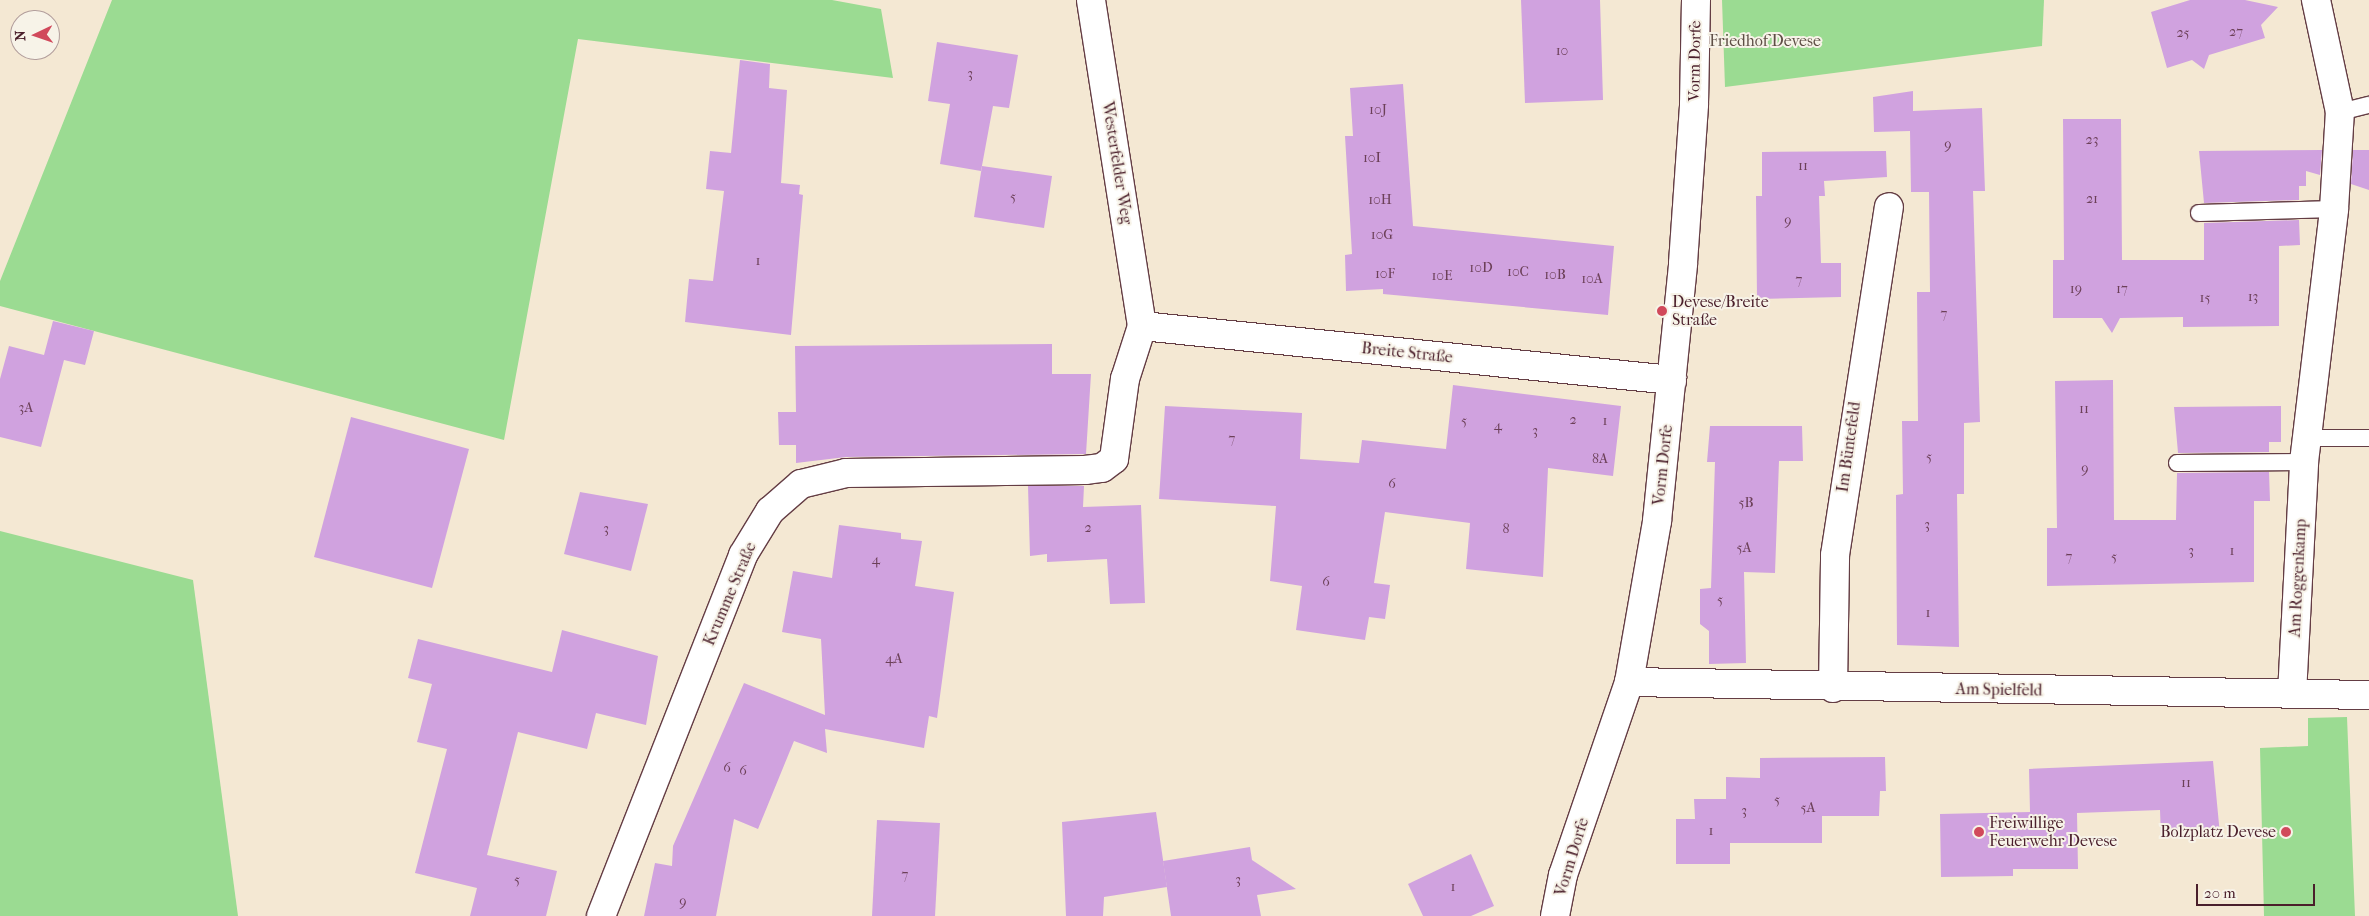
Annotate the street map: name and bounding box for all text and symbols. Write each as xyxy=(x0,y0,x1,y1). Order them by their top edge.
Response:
north arrow xyxy=(10,10,60,60)
street label: Vorm Dorfe xyxy=(1685,20,1705,102)
house number: 27 xyxy=(2229,24,2243,40)
house number: 25 xyxy=(2176,25,2190,41)
text: N xyxy=(12,30,29,42)
park label: Friedhof Devese xyxy=(1709,31,1821,51)
house number: 10 xyxy=(1556,43,1568,59)
house number: 3 xyxy=(967,66,973,82)
street label: Westerfelder Weg xyxy=(1098,100,1136,226)
house number: 10J xyxy=(1369,102,1387,118)
house number: 23 xyxy=(2086,132,2098,148)
house number: 9 xyxy=(1944,137,1952,153)
house number: 10I xyxy=(1363,150,1381,166)
house number: 11 xyxy=(1798,158,1808,174)
house number: 5 xyxy=(1010,189,1016,205)
house number: 21 xyxy=(2086,191,2098,207)
house number: 10H xyxy=(1368,192,1392,208)
house number: 9 xyxy=(1784,213,1792,229)
house number: 10G xyxy=(1371,227,1393,243)
house number: 1 xyxy=(756,253,760,269)
house number: 10D xyxy=(1469,260,1493,276)
house number: 10C xyxy=(1507,264,1529,280)
house number: 10F xyxy=(1375,266,1395,282)
house number: 10B xyxy=(1544,267,1566,283)
house number: 10E xyxy=(1431,268,1453,284)
house number: 10A xyxy=(1581,271,1603,287)
house number: 7 xyxy=(1796,272,1802,288)
house number: 19 xyxy=(2070,281,2082,297)
house number: 17 xyxy=(2116,281,2128,297)
house number: 13 xyxy=(2248,289,2258,305)
house number: 15 xyxy=(2200,290,2210,306)
place label: Devese/Breite Straße xyxy=(1672,292,1769,330)
marker: Devese/Breite Straße xyxy=(1656,305,1668,317)
house number: 7 xyxy=(1941,306,1947,322)
street label: Breite Straße xyxy=(1360,339,1454,367)
house number: 3A xyxy=(19,400,33,416)
street label: Im Büntefeld xyxy=(1833,401,1865,493)
house number: 11 xyxy=(2079,401,2089,417)
house number: 2 xyxy=(1569,412,1577,428)
house number: 5 xyxy=(1461,413,1467,429)
house number: 1 xyxy=(1603,413,1607,429)
house number: 4 xyxy=(1494,418,1502,434)
house number: 3 xyxy=(1532,423,1538,439)
street label: Vorm Dorfe xyxy=(1649,424,1677,506)
house number: 7 xyxy=(1229,431,1235,447)
house number: 5 xyxy=(1926,449,1932,465)
house number: 8A xyxy=(1592,451,1608,467)
house number: 9 xyxy=(2081,461,2089,477)
house number: 6 xyxy=(1388,476,1396,492)
house number: 5B xyxy=(1738,495,1754,511)
house number: 3 xyxy=(1924,517,1930,533)
street label: Am Roggenkamp xyxy=(2285,518,2311,638)
house number: 2 xyxy=(1084,520,1092,536)
house number: 3 xyxy=(603,521,609,537)
house number: 8 xyxy=(1502,521,1510,537)
street label: Krumme Straße xyxy=(700,539,760,649)
house number: 5A xyxy=(1736,540,1752,556)
house number: 3 xyxy=(2188,543,2194,559)
house number: 1 xyxy=(2230,543,2234,559)
house number: 7 xyxy=(2066,549,2072,565)
house number: 5 xyxy=(2111,549,2117,565)
house number: 4 xyxy=(872,552,880,568)
house number: 6 xyxy=(1322,574,1330,590)
house number: 5 xyxy=(1717,592,1723,608)
house number: 1 xyxy=(1926,605,1930,621)
house number: 4A xyxy=(885,651,903,667)
street label: Am Spielfeld xyxy=(1955,680,2043,700)
house number: 6 xyxy=(723,760,731,776)
house number: 6 xyxy=(739,763,747,779)
house number: 11 xyxy=(2181,775,2191,791)
house number: 5 xyxy=(1774,792,1780,808)
house number: 5A xyxy=(1800,800,1816,816)
house number: 3 xyxy=(1741,803,1747,819)
place label: Freiwillige Feuerwehr Devese xyxy=(1989,813,2117,851)
street label: Vorm Dorfe xyxy=(1551,815,1593,899)
place label: Bolzplatz Devese xyxy=(2160,822,2276,842)
house number: 1 xyxy=(1709,823,1713,839)
marker: Freiwillige Feuerwehr Devese xyxy=(1973,826,1985,838)
marker: Bolzplatz Devese xyxy=(2280,826,2292,838)
house number: 7 xyxy=(902,867,908,883)
house number: 5 xyxy=(514,872,520,888)
house number: 3 xyxy=(1235,872,1241,888)
scale bar xyxy=(2199,874,2318,906)
house number: 1 xyxy=(1451,879,1455,895)
text: 20 m xyxy=(2204,884,2236,902)
house number: 9 xyxy=(679,894,687,910)

